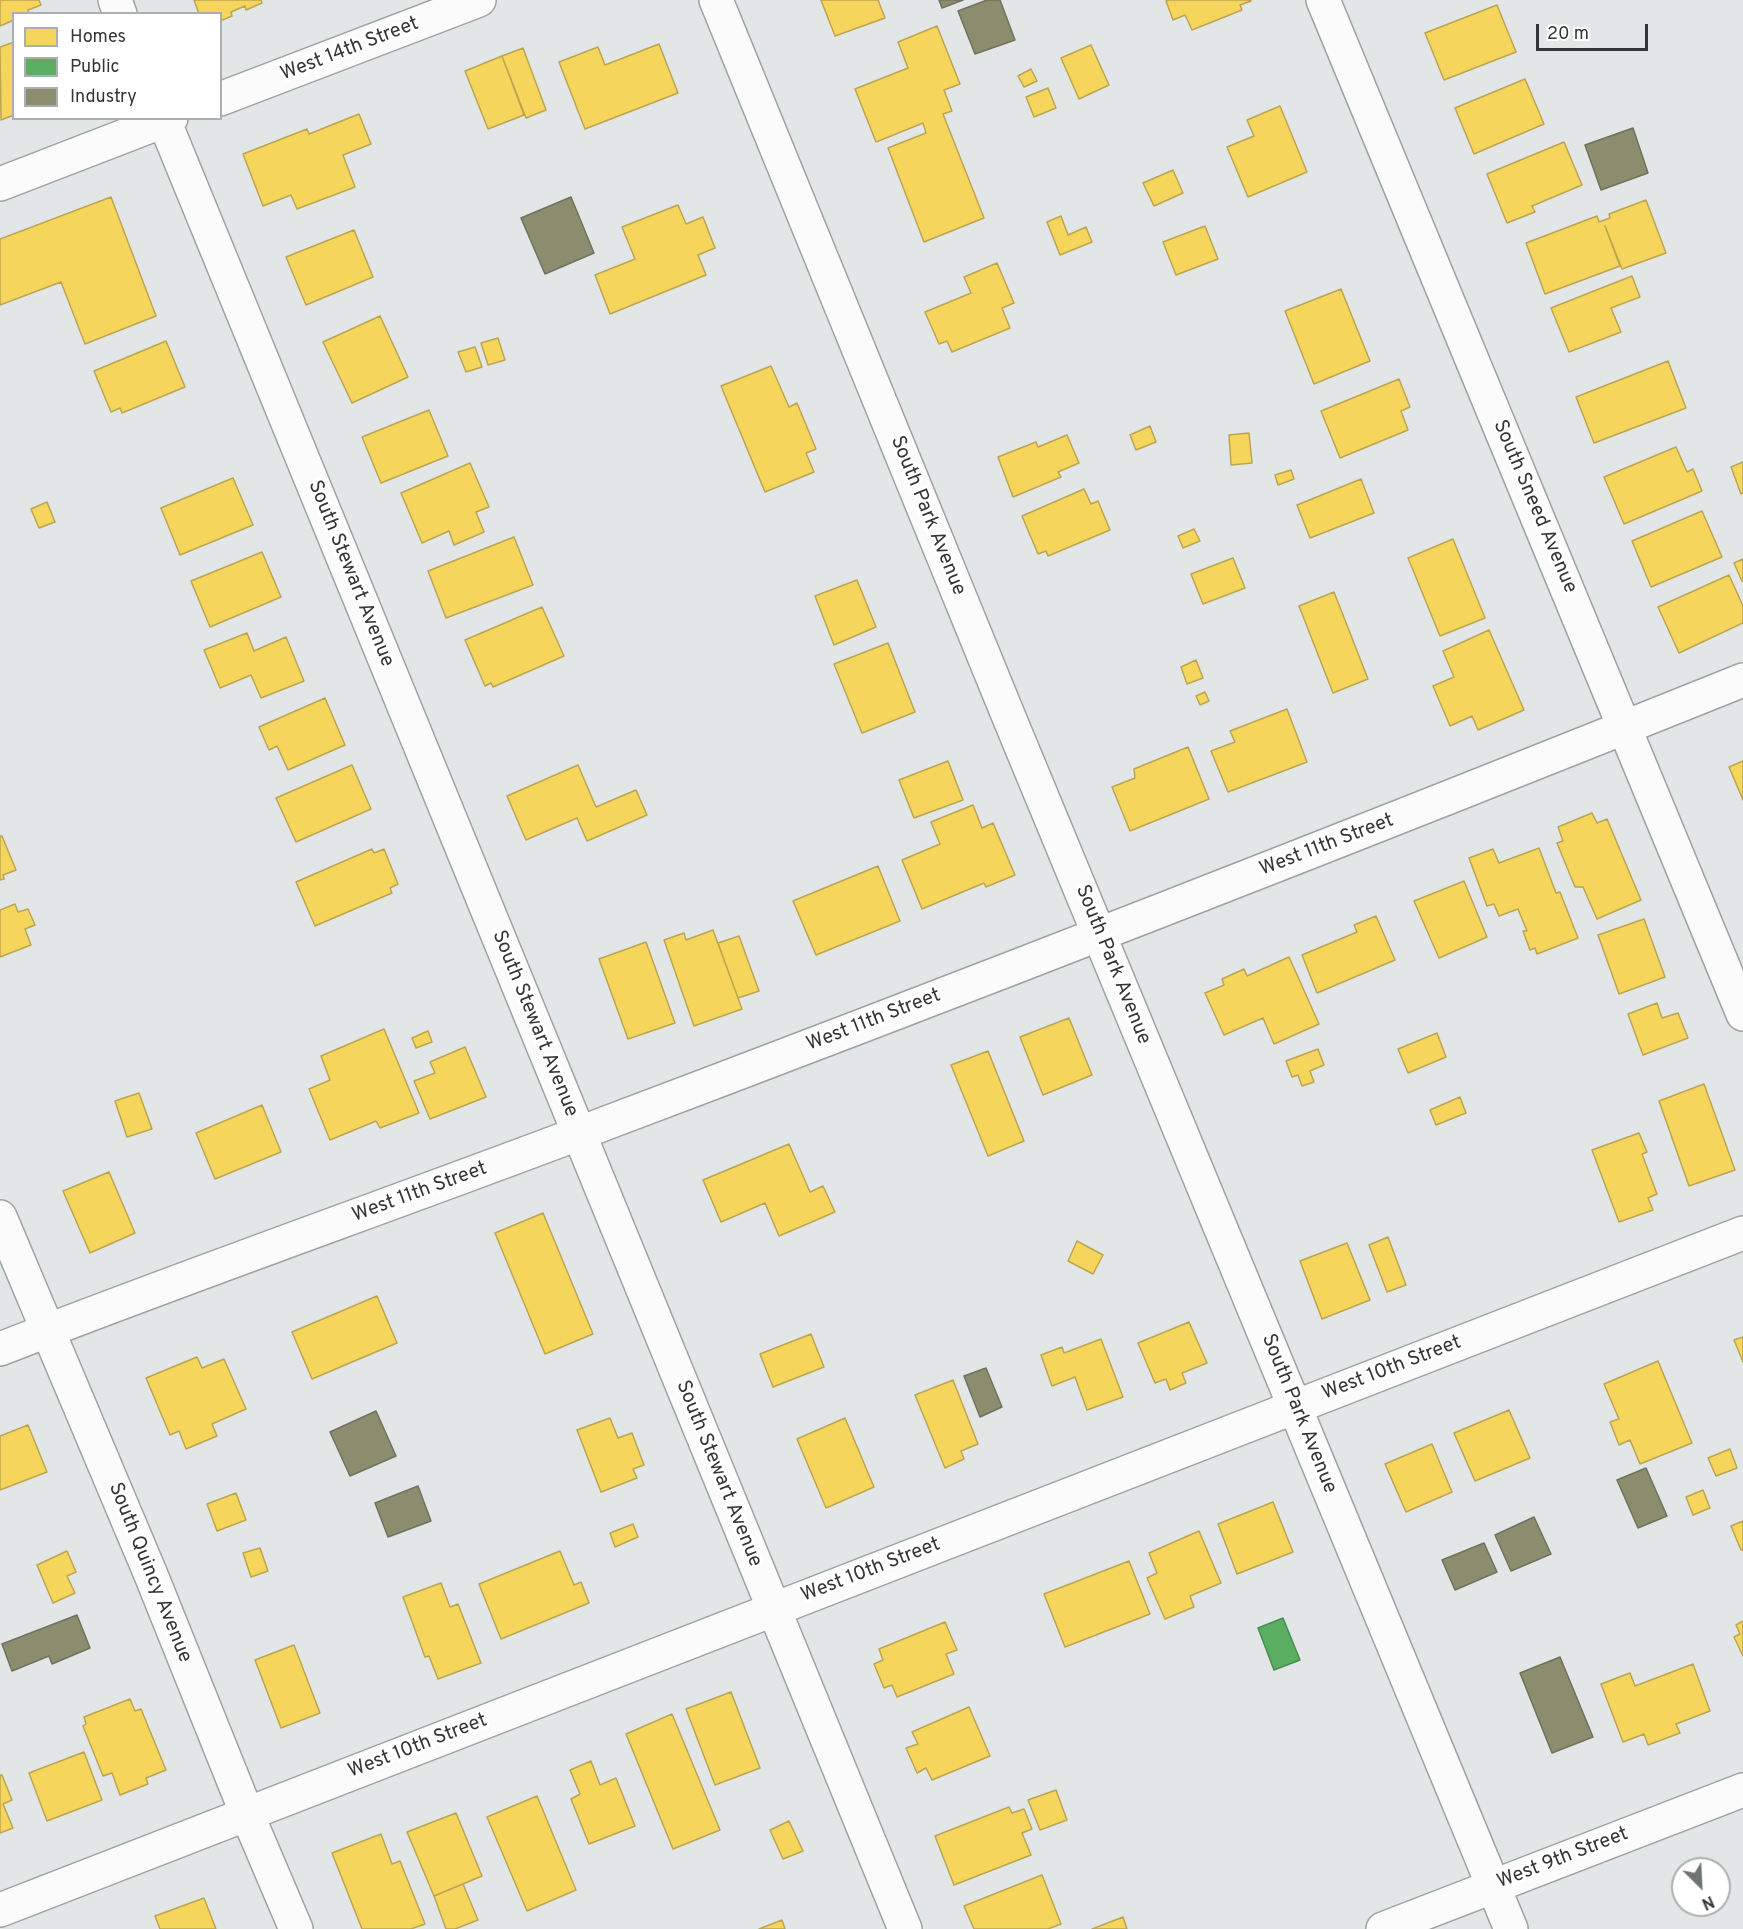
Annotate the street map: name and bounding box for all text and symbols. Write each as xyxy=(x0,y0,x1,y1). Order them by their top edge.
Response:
legend xyxy=(12,12,222,120)
scale bar xyxy=(1539,12,1652,50)
street label: West 14th Street xyxy=(278,13,422,87)
text: 20 m xyxy=(1547,23,1589,46)
text: Homes xyxy=(70,26,126,49)
text: Public xyxy=(70,56,120,79)
text: Industry xyxy=(70,86,137,109)
street label: South Sneed Avenue xyxy=(1487,417,1581,597)
street label: South Park Avenue xyxy=(884,433,970,599)
street label: South Stewart Avenue xyxy=(302,477,398,671)
street label: West 11th Street xyxy=(1257,809,1397,883)
street label: South Park Avenue xyxy=(1069,882,1155,1048)
street label: South Stewart Avenue xyxy=(486,927,582,1121)
street label: West 11th Street xyxy=(804,984,944,1058)
street label: West 11th Street xyxy=(349,1158,491,1228)
street label: South Park Avenue xyxy=(1255,1331,1341,1497)
street label: West 10th Street xyxy=(1319,1331,1465,1407)
street label: South Stewart Avenue xyxy=(670,1377,766,1571)
street label: South Quincy Avenue xyxy=(102,1480,196,1666)
street label: West 10th Street xyxy=(798,1533,944,1609)
street label: West 10th Street xyxy=(345,1709,491,1785)
street label: West 9th Street xyxy=(1494,1823,1632,1895)
north arrow xyxy=(1671,1857,1731,1917)
text: N xyxy=(1698,1890,1717,1913)

